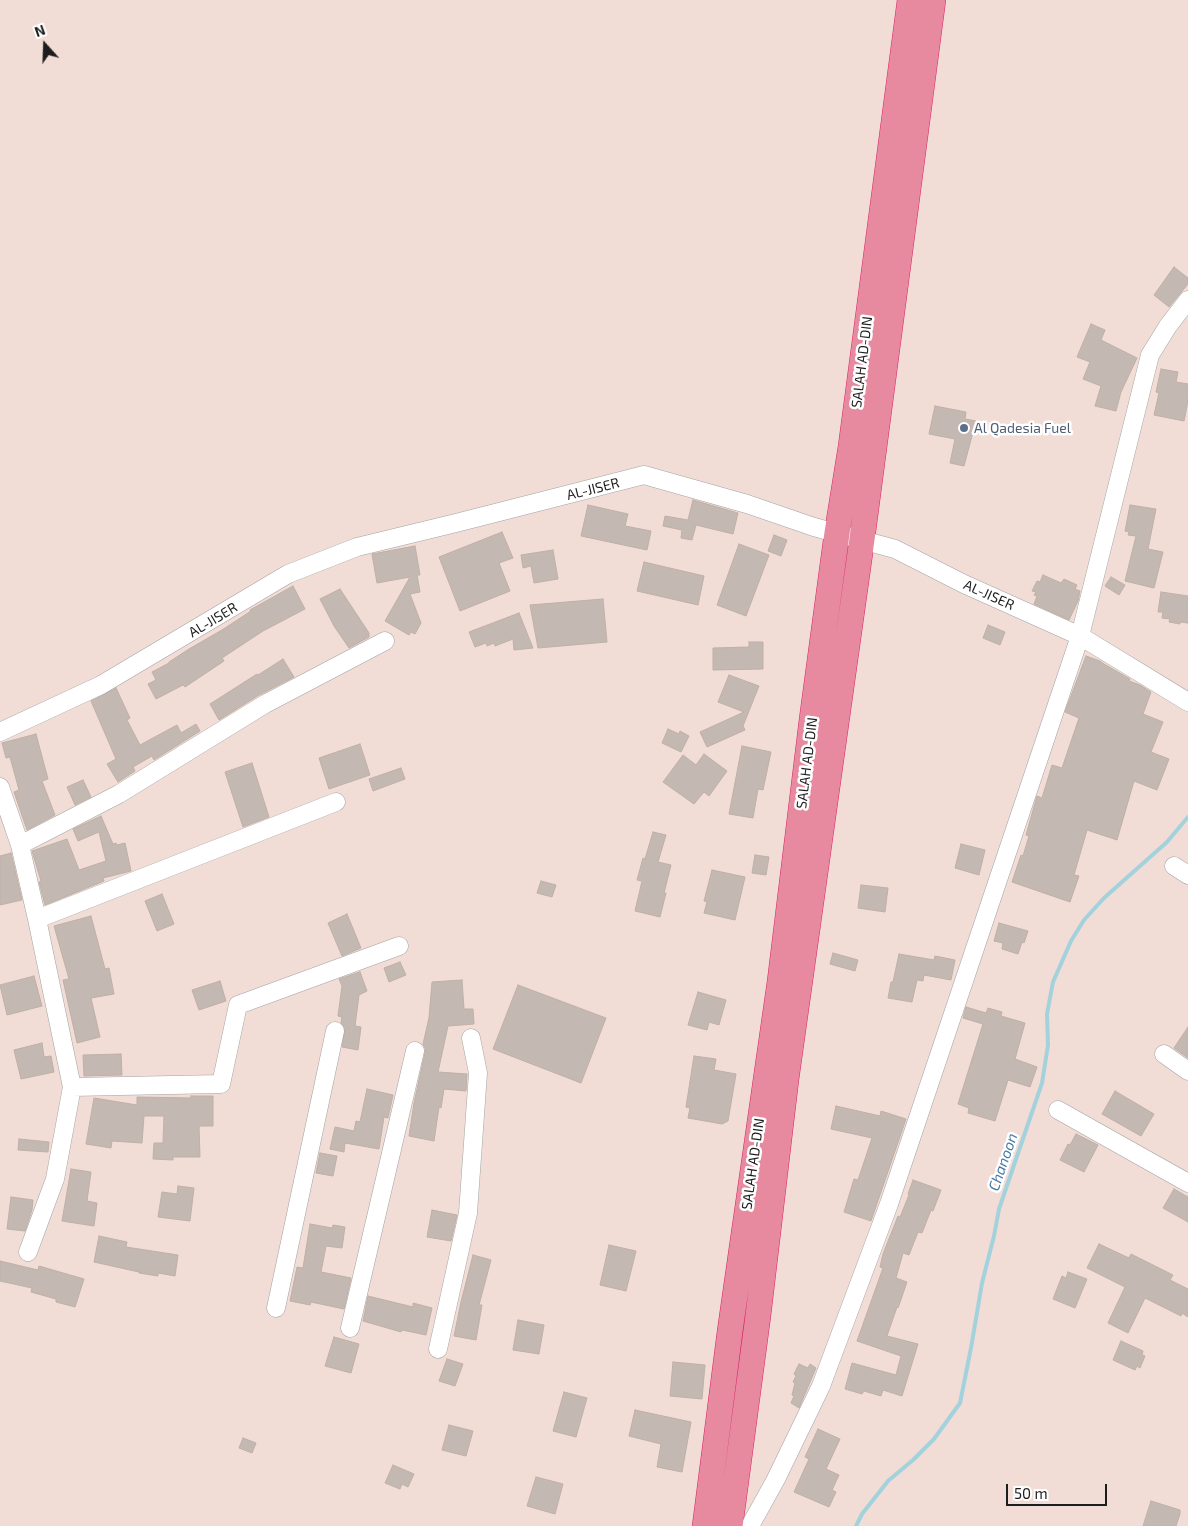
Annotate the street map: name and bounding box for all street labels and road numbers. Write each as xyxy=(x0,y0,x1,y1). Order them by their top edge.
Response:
street label: SALAH AD-DIN xyxy=(848,315,876,409)
street label: AL-JISER xyxy=(565,474,621,504)
street label: AL-JISER xyxy=(961,576,1017,614)
street label: AL-JISER xyxy=(186,599,240,641)
street label: SALAH AD-DIN xyxy=(793,716,821,810)
street label: SALAH AD-DIN xyxy=(738,1117,768,1211)

